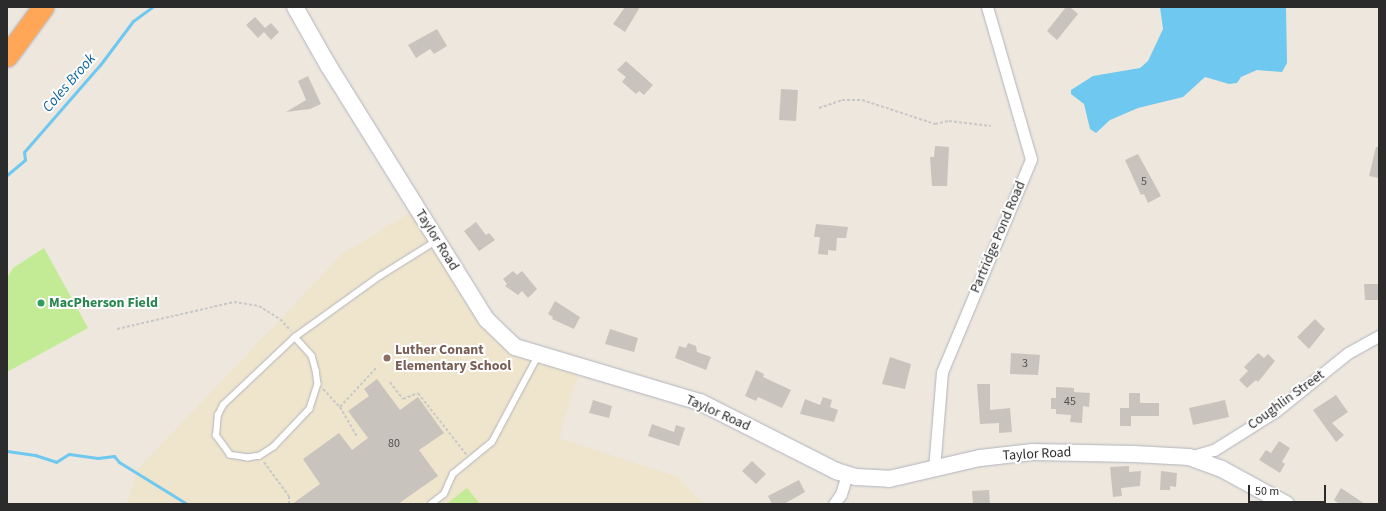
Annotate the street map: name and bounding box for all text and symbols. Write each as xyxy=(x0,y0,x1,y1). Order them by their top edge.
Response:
water label: Coles Brook xyxy=(39,50,99,116)
house number: 5 xyxy=(1141,175,1147,189)
street label: Partridge Pond Road xyxy=(967,178,1029,296)
street label: Taylor Road xyxy=(412,206,462,274)
place label: MacPherson Field xyxy=(49,295,158,311)
marker: MacPherson Field xyxy=(36,298,46,308)
place label: Luther Conant Elementary School xyxy=(395,342,511,374)
marker: Luther Conant Elementary School xyxy=(382,353,392,363)
house number: 3 xyxy=(1022,357,1028,371)
street label: Coughlin Street xyxy=(1244,367,1328,433)
street label: Taylor Road xyxy=(683,391,753,435)
house number: 45 xyxy=(1064,395,1076,409)
house number: 80 xyxy=(388,437,400,451)
street label: Taylor Road xyxy=(1002,444,1072,464)
scale bar xyxy=(1250,477,1328,503)
text: 50 m xyxy=(1255,483,1279,500)

